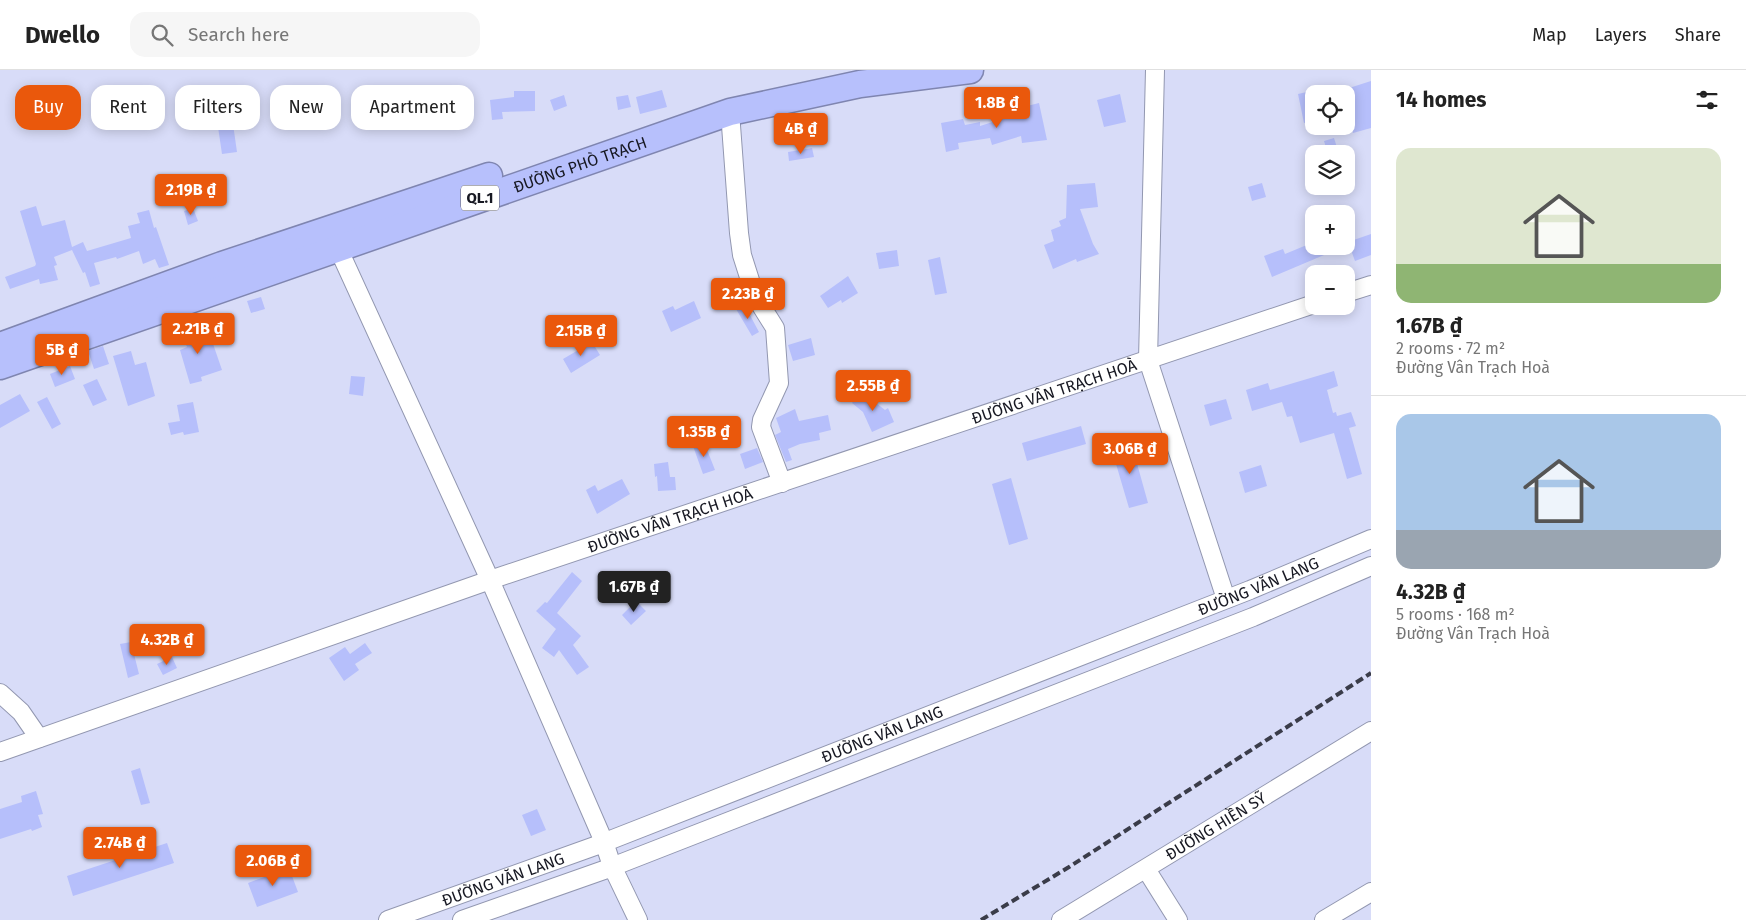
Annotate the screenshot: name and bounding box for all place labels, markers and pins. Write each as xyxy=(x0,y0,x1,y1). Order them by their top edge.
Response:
pin: 1.8B ₫ xyxy=(956,87,1038,129)
pin: 4B ₫ xyxy=(771,112,831,155)
pin: 2.19B ₫ xyxy=(145,174,237,216)
pin: 2.23B ₫ xyxy=(702,278,794,320)
pin: 2.21B ₫ xyxy=(152,312,244,355)
pin: 2.15B ₫ xyxy=(535,314,627,357)
pin: 5B ₫ xyxy=(32,334,92,376)
pin: 2.55B ₫ xyxy=(827,370,919,412)
pin: 1.35B ₫ xyxy=(658,416,750,458)
pin: 3.06B ₫ xyxy=(1084,432,1176,475)
pin: 1.67B ₫ xyxy=(588,570,680,613)
pin: 4.32B ₫ xyxy=(121,624,213,666)
pin: 2.74B ₫ xyxy=(74,826,166,869)
pin: 2.06B ₫ xyxy=(227,844,319,887)

